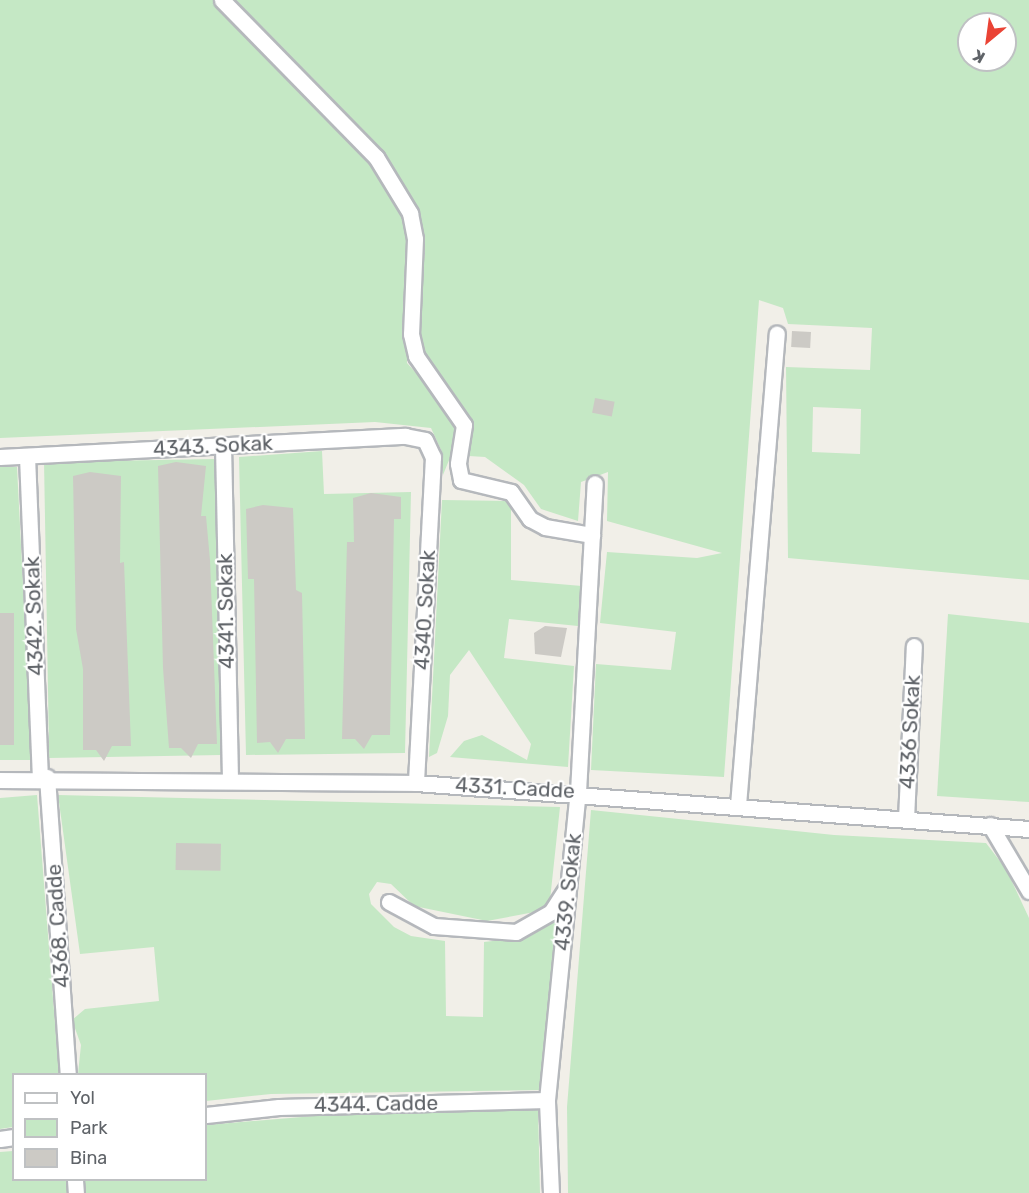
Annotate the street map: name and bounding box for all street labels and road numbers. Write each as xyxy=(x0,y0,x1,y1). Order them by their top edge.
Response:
street label: 4343. Sokak xyxy=(152,430,274,462)
street label: 4340. Sokak xyxy=(409,549,441,671)
street label: 4341. Sokak xyxy=(212,553,240,669)
street label: 4342. Sokak xyxy=(19,556,49,676)
street label: 4336 Sokak xyxy=(894,674,926,790)
street label: 4331. Cadde xyxy=(455,772,575,804)
street label: 4339. Sokak xyxy=(549,832,587,952)
street label: 4368. Cadde xyxy=(41,863,75,989)
street label: 4344. Cadde xyxy=(314,1090,438,1118)

